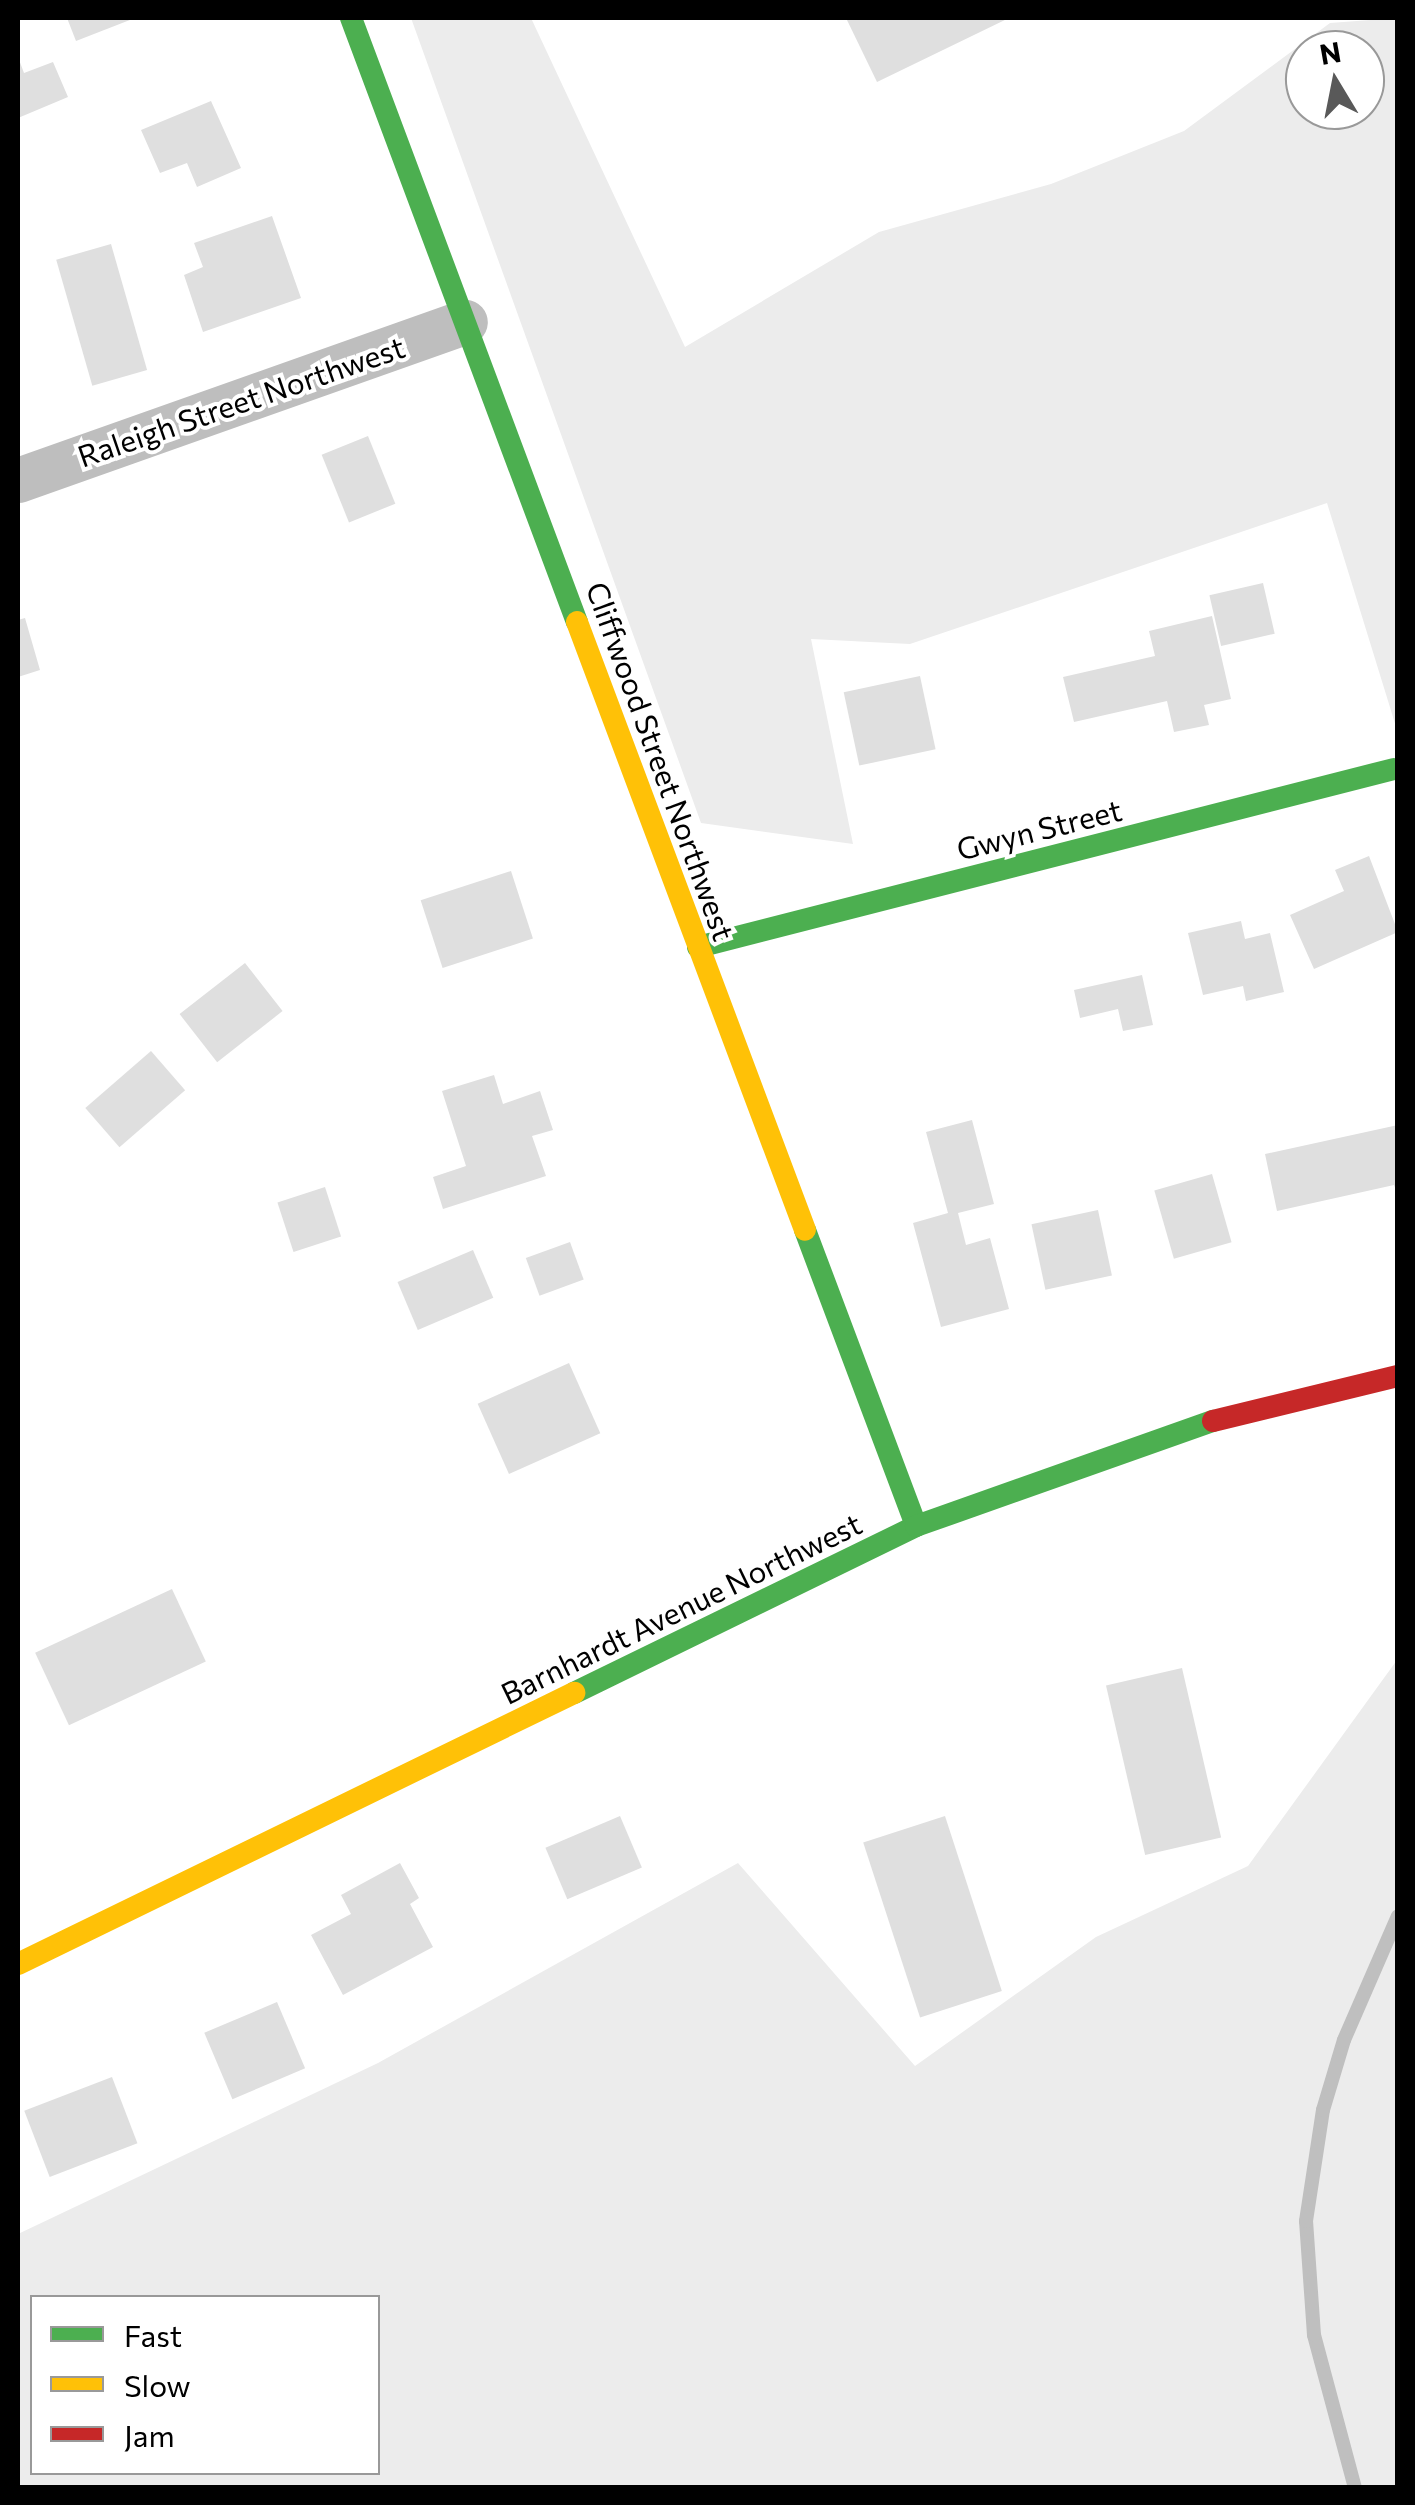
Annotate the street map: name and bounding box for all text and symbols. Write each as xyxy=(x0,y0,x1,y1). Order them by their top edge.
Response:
north arrow xyxy=(1285,30,1385,130)
text: N xyxy=(1317,34,1343,71)
street label: Raleigh Street Northwest xyxy=(73,328,409,474)
street label: Cliffwood Street Northwest xyxy=(579,577,743,945)
street label: Gwyn Street xyxy=(953,791,1125,867)
street label: Barnhardt Avenue Northwest xyxy=(495,1505,867,1711)
legend xyxy=(30,2295,380,2475)
text: Fast xyxy=(124,2316,182,2353)
text: Slow xyxy=(124,2366,191,2403)
text: Jam xyxy=(124,2416,175,2453)

